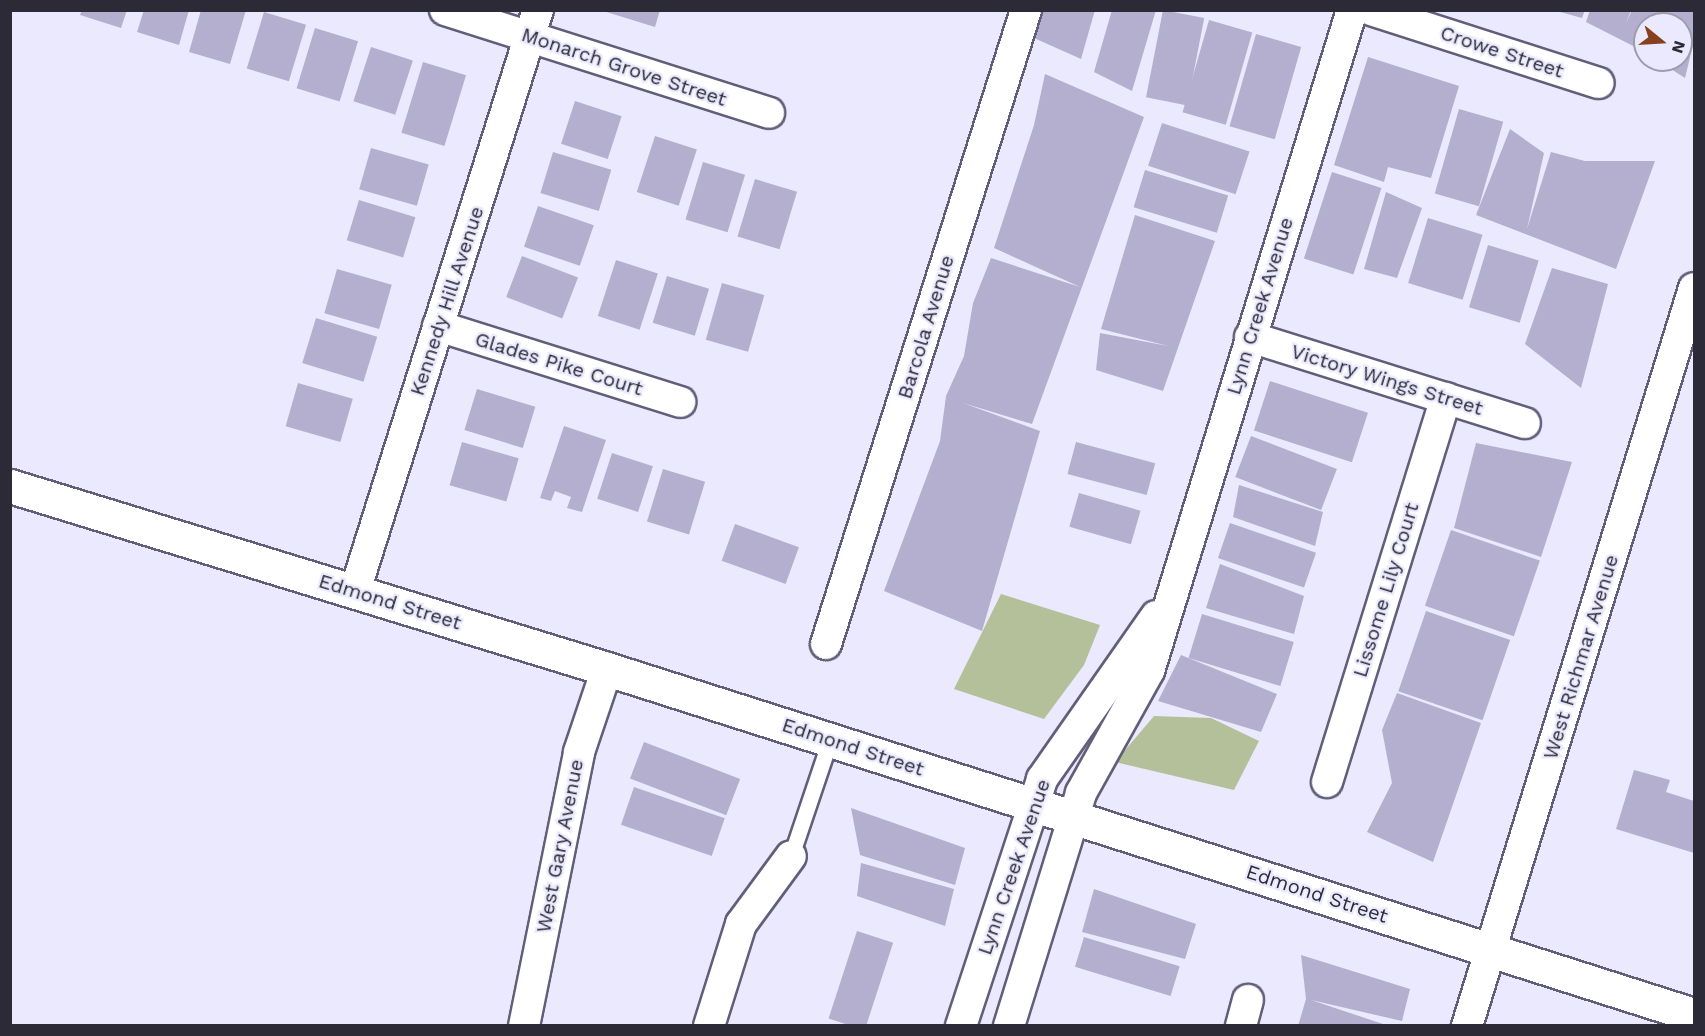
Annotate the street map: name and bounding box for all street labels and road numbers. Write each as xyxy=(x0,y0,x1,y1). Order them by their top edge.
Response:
street label: Crowe Street xyxy=(1437,21,1567,83)
street label: Monarch Grove Street xyxy=(518,23,730,111)
street label: Kennedy Hill Avenue xyxy=(405,202,489,400)
street label: Lynn Creek Avenue xyxy=(1221,214,1299,398)
street label: Barcola Avenue xyxy=(893,252,959,402)
street label: Glades Pike Court xyxy=(472,327,646,401)
street label: Victory Wings Street xyxy=(1288,339,1486,421)
street label: Lissome Lily Court xyxy=(1348,500,1424,680)
street label: West Richmar Avenue xyxy=(1538,551,1624,763)
street label: Edmond Street xyxy=(316,569,464,635)
street label: Edmond Street xyxy=(779,713,927,781)
street label: West Gary Avenue xyxy=(531,757,589,935)
street label: Lynn Creek Avenue xyxy=(972,775,1056,959)
street label: Edmond Street xyxy=(1243,860,1391,928)

